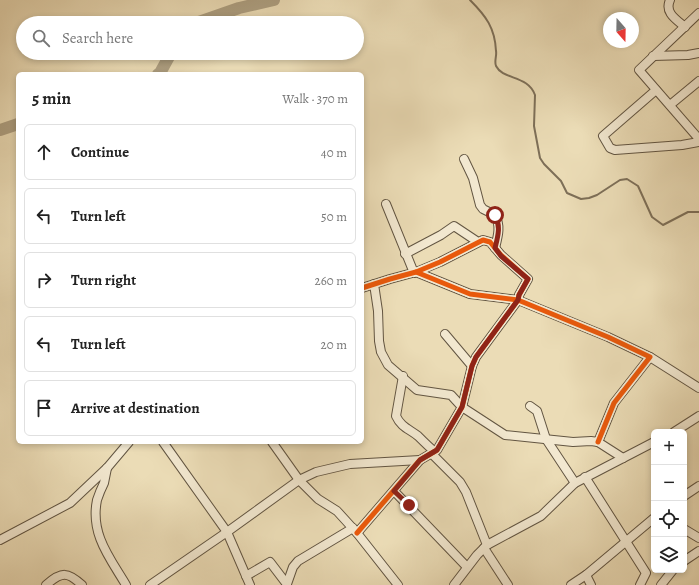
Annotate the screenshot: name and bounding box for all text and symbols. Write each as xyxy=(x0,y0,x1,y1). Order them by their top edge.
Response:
north arrow xyxy=(603,12,639,48)
search box xyxy=(16,16,364,60)
icon: search xyxy=(30,27,52,49)
text: Search here xyxy=(62,28,133,48)
text: 5 min xyxy=(32,87,71,110)
text: Walk · 370 m xyxy=(282,90,348,107)
icon: ahead xyxy=(33,141,55,163)
text: Continue xyxy=(71,142,129,162)
text: 40 m xyxy=(321,144,347,161)
icon: left xyxy=(33,205,55,227)
text: Turn left xyxy=(71,206,126,226)
route start xyxy=(486,206,504,224)
text: 50 m xyxy=(321,208,347,225)
icon: right xyxy=(33,269,55,291)
text: Turn right xyxy=(71,270,136,290)
text: 260 m xyxy=(314,272,347,289)
icon: left xyxy=(33,333,55,355)
text: Turn left xyxy=(71,334,126,354)
text: 20 m xyxy=(321,336,347,353)
icon: arrive xyxy=(33,397,55,419)
text: Arrive at destination xyxy=(71,398,200,418)
map controls xyxy=(651,429,687,573)
button: + xyxy=(651,429,687,465)
button: − xyxy=(651,465,687,501)
route end xyxy=(400,496,418,514)
button: locate xyxy=(651,501,687,537)
button: layers xyxy=(651,537,687,573)

